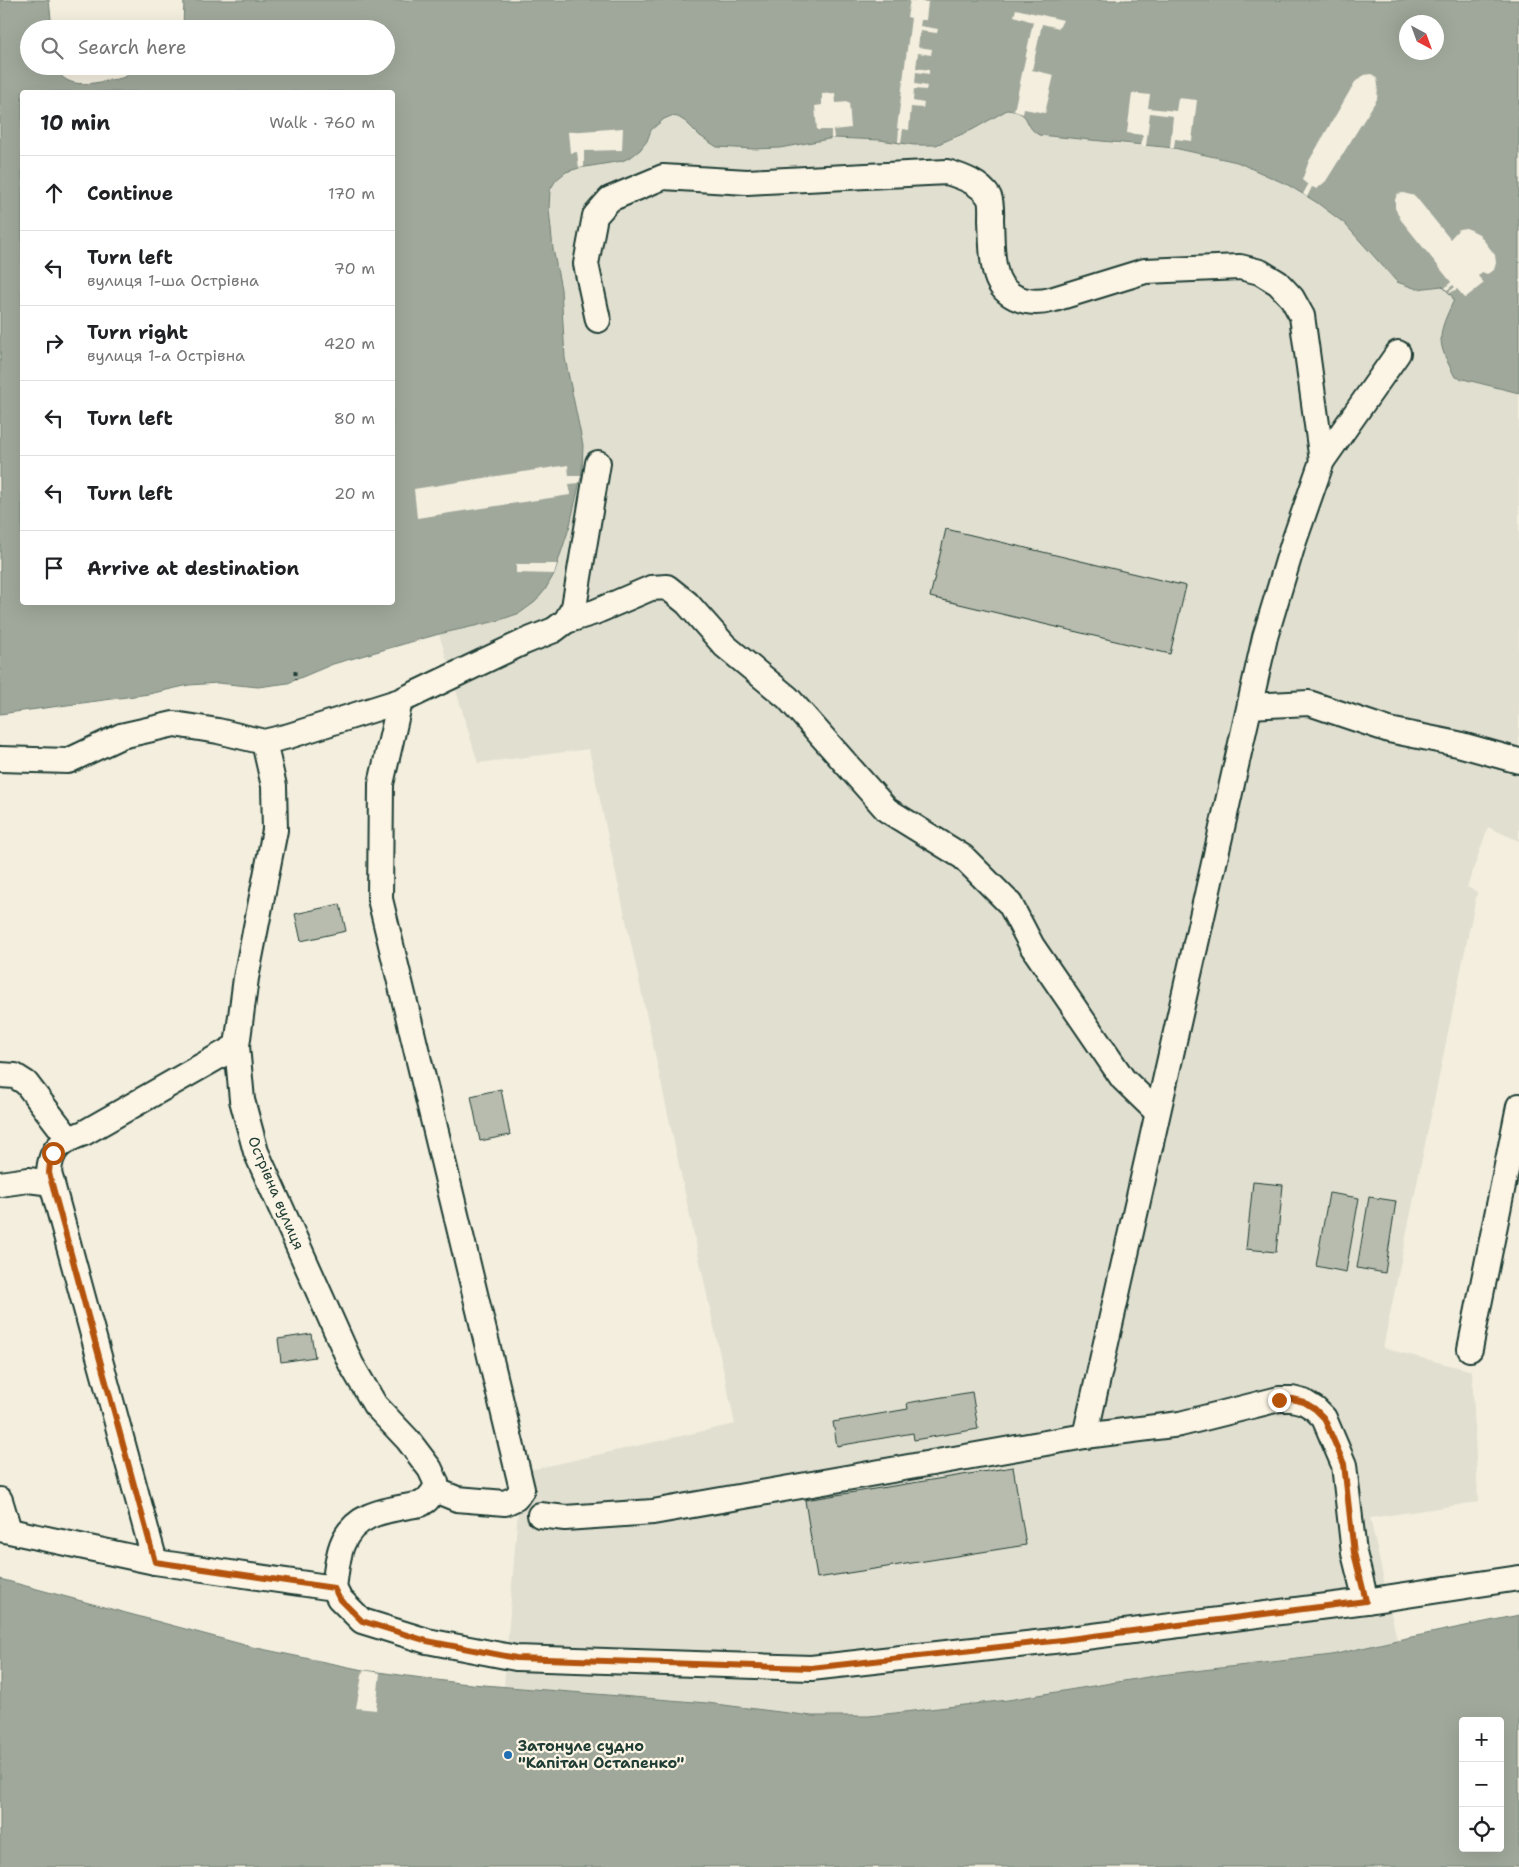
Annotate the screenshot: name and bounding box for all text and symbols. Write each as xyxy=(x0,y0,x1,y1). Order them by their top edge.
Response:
north arrow xyxy=(1399,15,1444,60)
search box xyxy=(20,20,395,75)
icon: search xyxy=(38,34,66,62)
text: Search here xyxy=(78,35,187,60)
text: 10 min xyxy=(40,109,110,137)
text: Walk · 760 m xyxy=(269,112,375,133)
icon: ahead xyxy=(40,179,68,207)
text: Continue xyxy=(87,181,173,206)
text: 170 m xyxy=(328,183,375,204)
text: Turn left xyxy=(87,245,173,270)
icon: left xyxy=(40,254,68,282)
text: 70 m xyxy=(334,258,375,279)
text: вулиця 1-ша Острівна xyxy=(87,270,259,291)
text: Turn right xyxy=(87,320,188,345)
icon: right xyxy=(40,329,68,357)
text: 420 m xyxy=(324,333,375,354)
text: вулиця 1-а Острівна xyxy=(87,345,245,366)
icon: left xyxy=(40,404,68,432)
text: Turn left xyxy=(87,406,173,431)
text: 80 m xyxy=(334,408,375,429)
icon: left xyxy=(40,479,68,507)
text: Turn left xyxy=(87,481,173,506)
text: 20 m xyxy=(334,483,375,504)
icon: arrive xyxy=(40,554,68,582)
text: Arrive at destination xyxy=(87,556,299,581)
street label: Острівна вулиця xyxy=(243,1133,309,1253)
route start xyxy=(42,1142,65,1165)
route end xyxy=(1268,1389,1291,1412)
map controls xyxy=(1459,1717,1504,1852)
button: + xyxy=(1459,1717,1504,1762)
place label: Затонуле судно "Капітан Остапенко" xyxy=(518,1736,685,1773)
marker: Затонуле судно "Капітан Остапенко" xyxy=(502,1749,514,1761)
button: − xyxy=(1459,1762,1504,1807)
button: locate xyxy=(1459,1807,1504,1852)

